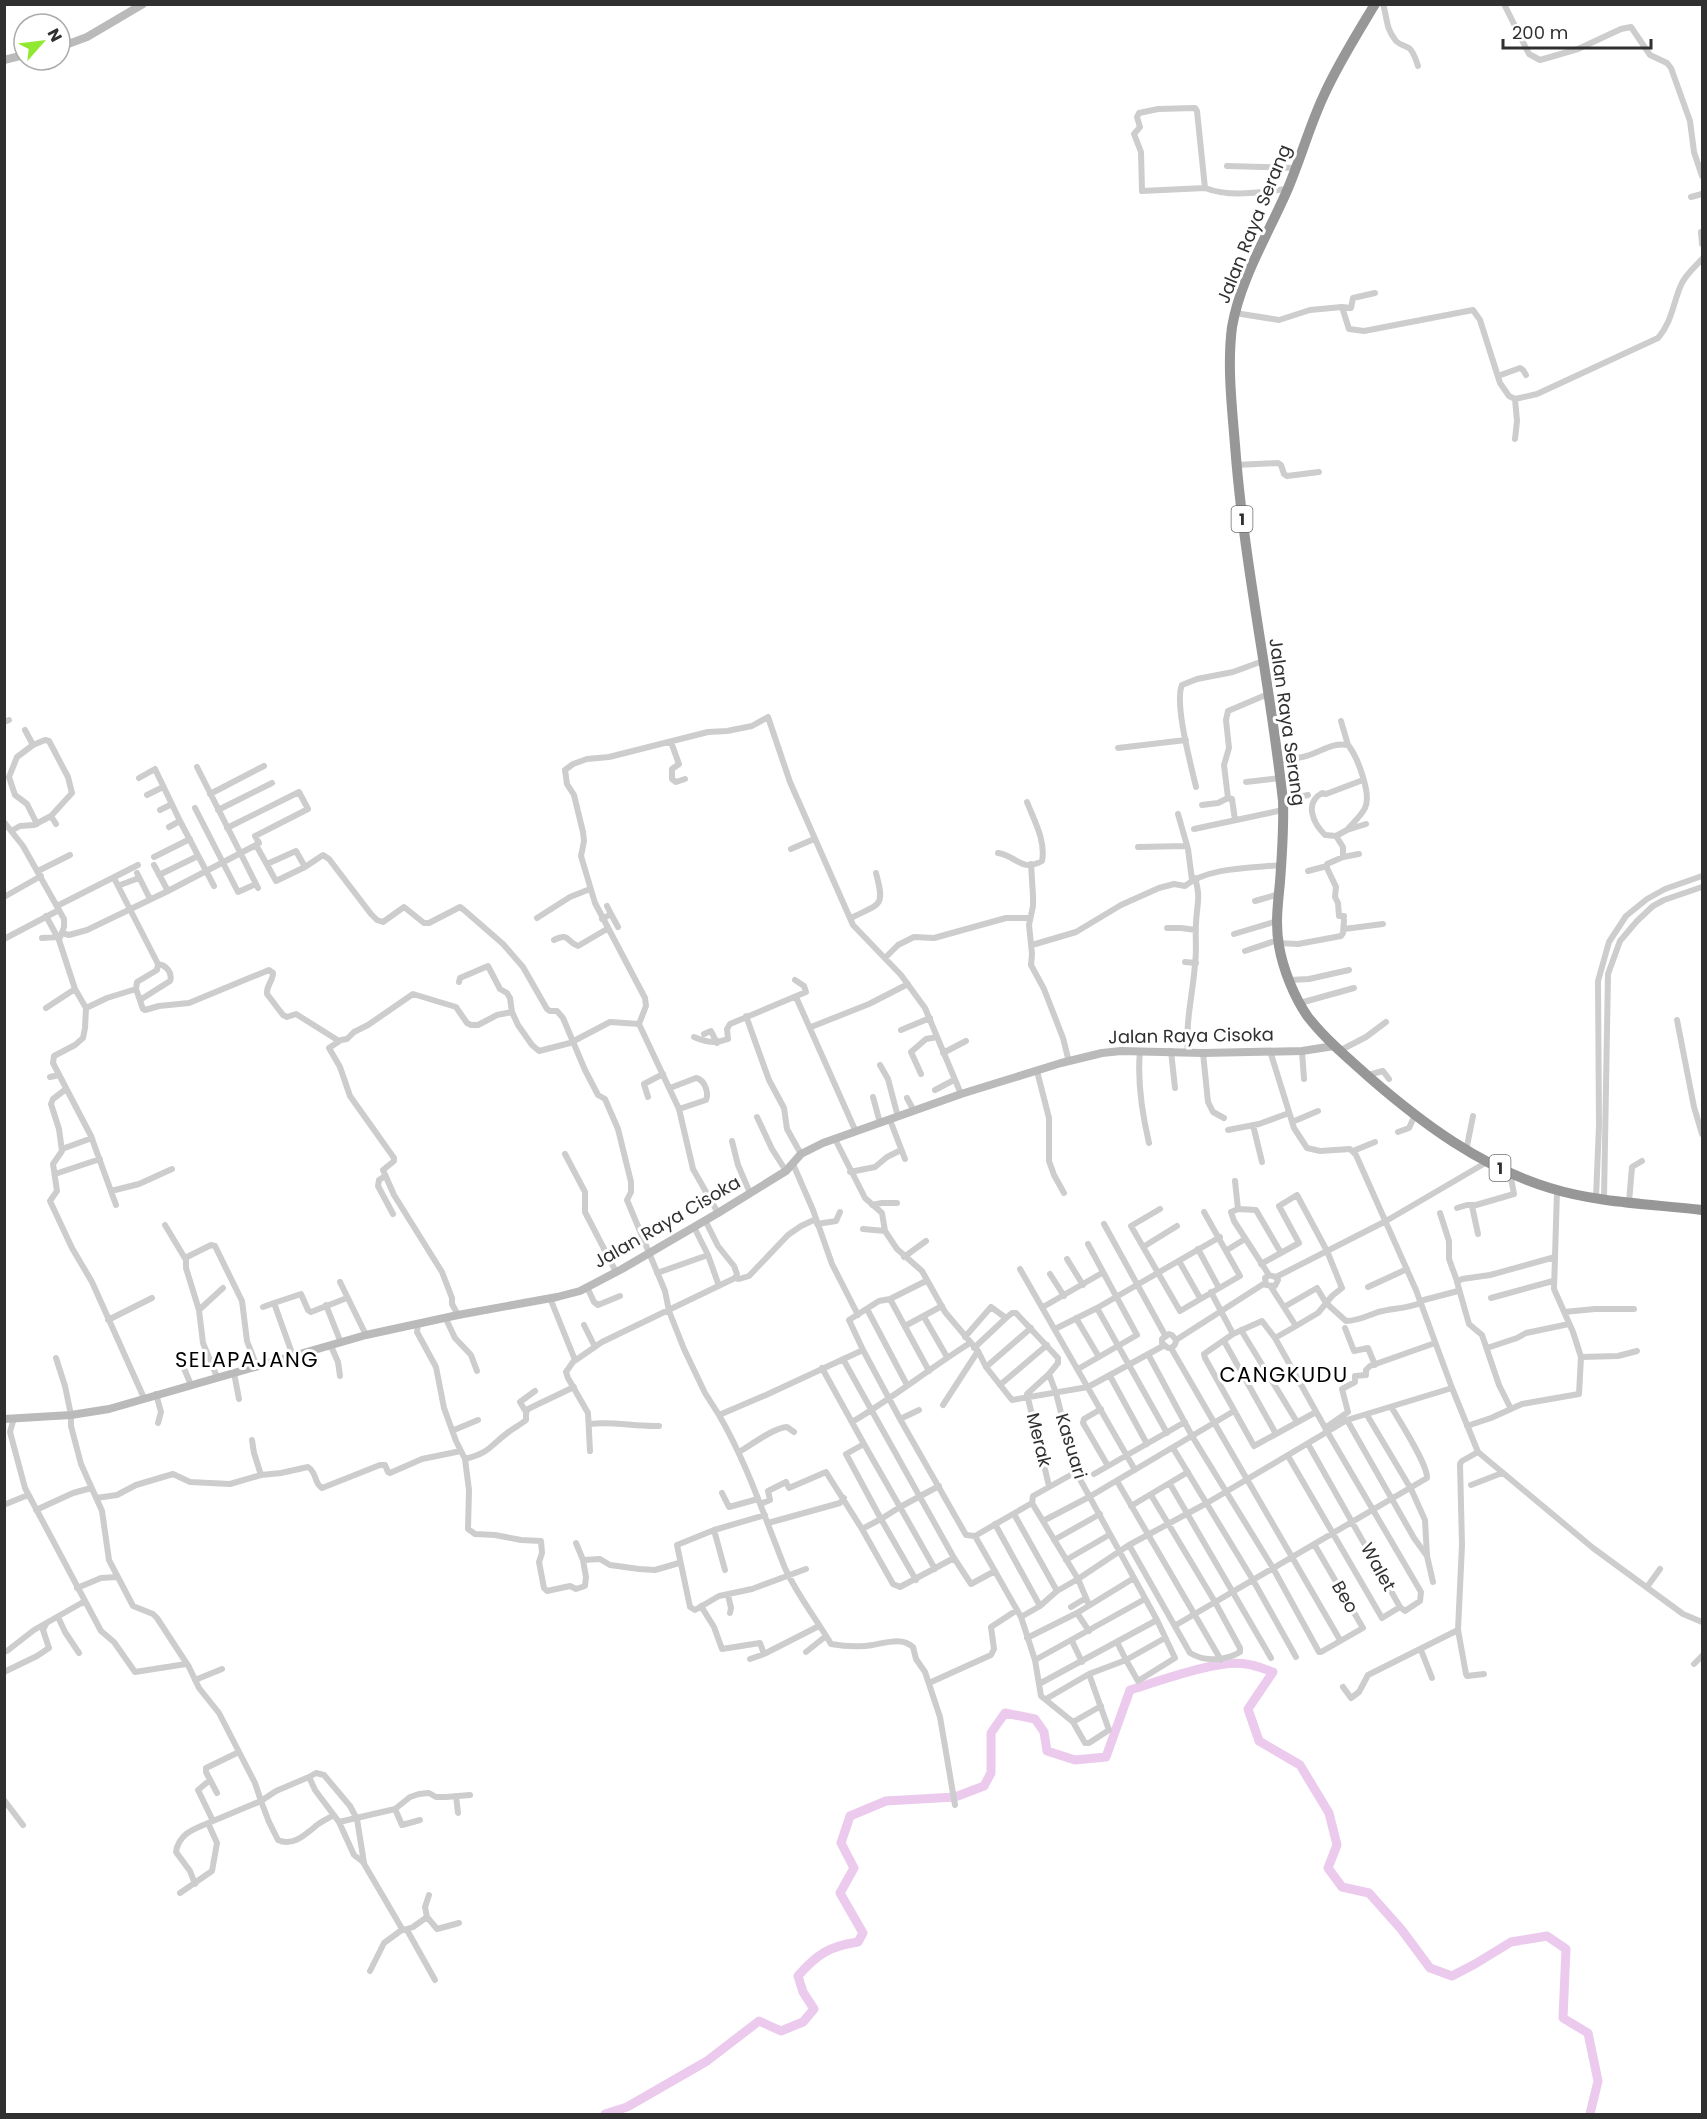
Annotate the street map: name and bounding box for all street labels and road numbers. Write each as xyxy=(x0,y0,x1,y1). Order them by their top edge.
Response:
street label: Jalan Raya Serang xyxy=(1210,141,1297,307)
road number: 1 xyxy=(1232,506,1252,532)
street label: Jalan Raya Serang xyxy=(1263,636,1312,807)
street label: Jalan Raya Cisoka xyxy=(1108,1022,1274,1049)
road number: 1 xyxy=(1490,1155,1510,1181)
street label: Jalan Raya Cisoka xyxy=(589,1169,745,1274)
street label: Merak xyxy=(1021,1410,1058,1470)
street label: Kasuari xyxy=(1050,1410,1093,1482)
street label: Walet xyxy=(1355,1538,1402,1596)
street label: Beo xyxy=(1326,1576,1365,1618)

